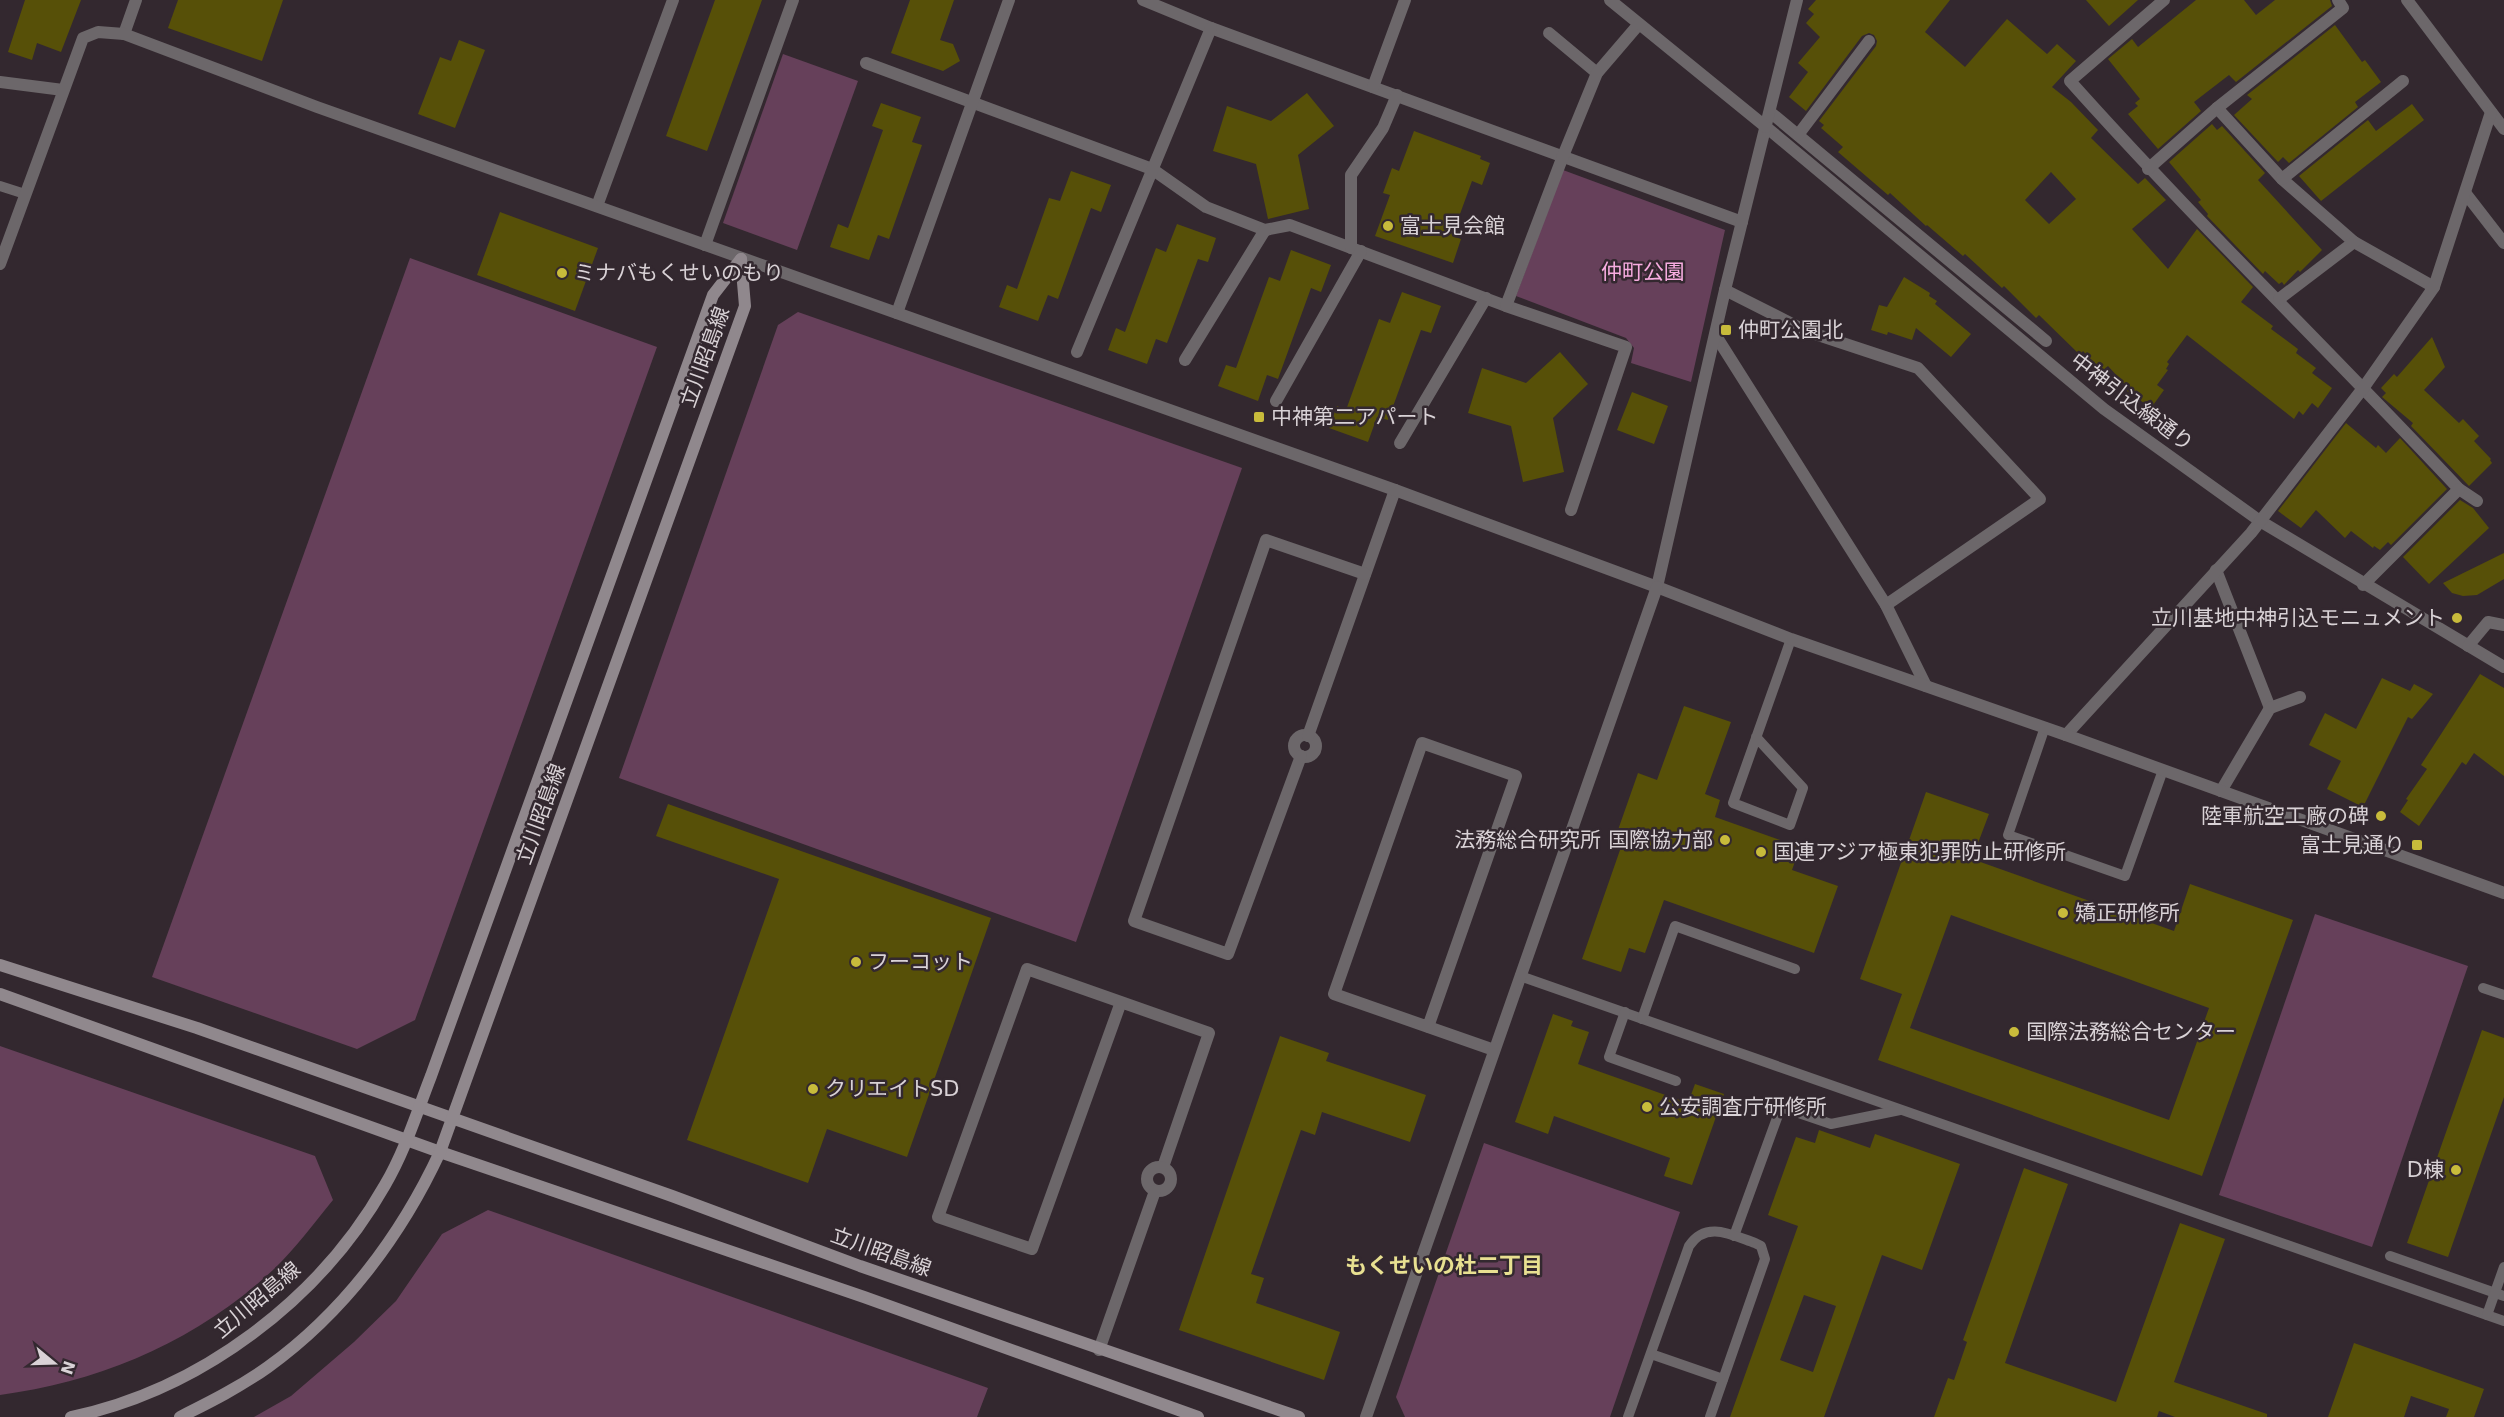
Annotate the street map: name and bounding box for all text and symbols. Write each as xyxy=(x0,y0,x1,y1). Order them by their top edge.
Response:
place label: 富士見会館 xyxy=(1400,214,1505,238)
marker: 富士見会館 xyxy=(1381,219,1395,233)
park label: 仲町公園 xyxy=(1601,260,1685,284)
place label: ミナバもくせいのもり xyxy=(574,261,784,285)
marker: ミナバもくせいのもり xyxy=(555,266,569,280)
street label: 立川昭島線 xyxy=(676,304,734,410)
place label: 仲町公園北 xyxy=(1738,318,1843,342)
marker: 仲町公園北 xyxy=(1719,323,1733,337)
street label: 中神引込線通り xyxy=(2066,348,2198,456)
place label: 中神第二アパート xyxy=(1271,405,1439,429)
marker: 中神第二アパート xyxy=(1252,410,1266,424)
place label: 立川基地中神引込モニュメント xyxy=(2151,606,2445,630)
marker: 立川基地中神引込モニュメント xyxy=(2450,611,2464,625)
street label: 立川昭島線 xyxy=(512,761,570,867)
place label: 陸軍航空工廠の碑 xyxy=(2201,804,2369,828)
marker: 陸軍航空工廠の碑 xyxy=(2374,809,2388,823)
place label: 法務総合研究所 国際協力部 xyxy=(1454,828,1713,852)
marker: 法務総合研究所 国際協力部 xyxy=(1718,833,1732,847)
place label: 富士見通り xyxy=(2300,833,2405,857)
marker: 富士見通り xyxy=(2410,838,2424,852)
place label: 国連アジア極東犯罪防止研修所 xyxy=(1773,840,2066,864)
marker: 国連アジア極東犯罪防止研修所 xyxy=(1754,845,1768,859)
place label: 矯正研修所 xyxy=(2075,901,2180,925)
marker: 矯正研修所 xyxy=(2056,906,2070,920)
place label: フーコット xyxy=(868,950,973,974)
marker: フーコット xyxy=(849,955,863,969)
place label: 国際法務総合センター xyxy=(2026,1020,2236,1044)
marker: 国際法務総合センター xyxy=(2007,1025,2021,1039)
place label: クリエイトSD xyxy=(825,1077,960,1101)
marker: クリエイトSD xyxy=(806,1082,820,1096)
place label: 公安調査庁研修所 xyxy=(1659,1095,1827,1119)
marker: 公安調査庁研修所 xyxy=(1640,1100,1654,1114)
place label: D棟 xyxy=(2407,1158,2444,1182)
marker: D棟 xyxy=(2449,1163,2463,1177)
street label: 立川昭島線 xyxy=(828,1223,934,1281)
district label: もくせいの杜二丁目 xyxy=(1345,1253,1543,1278)
street label: 立川昭島線 xyxy=(209,1257,305,1343)
north arrow xyxy=(24,1333,84,1393)
text: N xyxy=(57,1358,79,1377)

